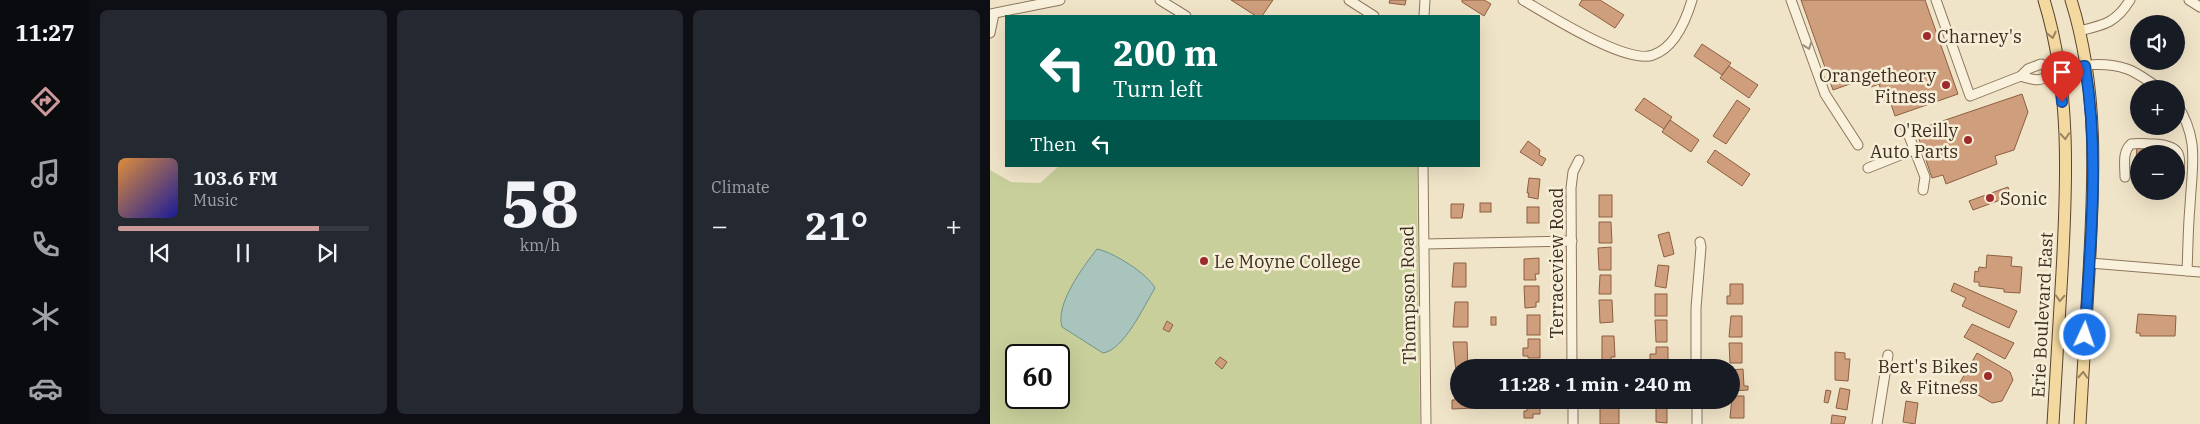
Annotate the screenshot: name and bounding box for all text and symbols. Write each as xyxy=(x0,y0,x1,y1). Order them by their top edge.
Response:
map controls xyxy=(2130,15,2185,200)
button: sound xyxy=(2130,15,2185,70)
text: 11:27 xyxy=(15,18,75,47)
place label: Charney's xyxy=(1937,25,2022,48)
text: 200 m xyxy=(1113,30,1218,76)
marker: Charney's xyxy=(1921,30,1933,42)
one-way arrow xyxy=(2046,30,2057,39)
icon: left xyxy=(1030,35,1095,100)
one-way arrow xyxy=(1802,41,1812,50)
pin xyxy=(2041,51,2083,102)
icon: arrive xyxy=(2048,58,2076,86)
place label: Orangetheory Fitness xyxy=(1819,64,1936,108)
text: Turn left xyxy=(1113,74,1203,103)
marker: Orangetheory Fitness xyxy=(1940,79,1952,91)
button: + xyxy=(2130,80,2185,135)
icon: directions xyxy=(28,84,63,119)
place label: O'Reilly Auto Parts xyxy=(1870,119,1958,163)
icon: left xyxy=(1087,130,1115,158)
text: Then xyxy=(1030,132,1077,156)
one-way arrow xyxy=(2060,132,2071,140)
marker: O'Reilly Auto Parts xyxy=(1962,134,1974,146)
button: − xyxy=(2130,145,2185,200)
icon: music xyxy=(28,156,63,191)
text: 58 xyxy=(501,160,579,245)
text: 103.6 FM xyxy=(193,166,278,190)
text: Climate xyxy=(711,177,770,197)
street label: Terraceview Road xyxy=(1545,187,1568,339)
place label: Sonic xyxy=(2000,187,2047,210)
text: Music xyxy=(193,190,238,210)
marker: Sonic xyxy=(1984,192,1996,204)
text: 21° xyxy=(805,201,868,250)
text: − xyxy=(711,207,728,244)
text: + xyxy=(945,207,962,244)
street label: Thompson Road xyxy=(1395,225,1421,365)
icon: phone xyxy=(28,227,63,262)
street label: Erie Boulevard East xyxy=(2026,231,2058,399)
text: km/h xyxy=(520,235,560,255)
icon: previous xyxy=(146,239,174,267)
icon: pause xyxy=(229,239,257,267)
icon: next xyxy=(313,239,341,267)
place label: Le Moyne College xyxy=(1214,250,1361,273)
marker: Le Moyne College xyxy=(1198,255,1210,267)
one-way arrow xyxy=(2055,295,2066,303)
icon: climate xyxy=(28,299,63,334)
position arrow xyxy=(2058,308,2110,360)
speed limit sign: 60 xyxy=(1005,344,1070,409)
place label: Bert's Bikes & Fitness xyxy=(1878,355,1978,399)
marker: Bert's Bikes & Fitness xyxy=(1982,370,1994,382)
icon: car xyxy=(28,371,63,406)
one-way arrow xyxy=(2078,371,2089,379)
text: 11:28 · 1 min · 240 m xyxy=(1499,372,1691,396)

